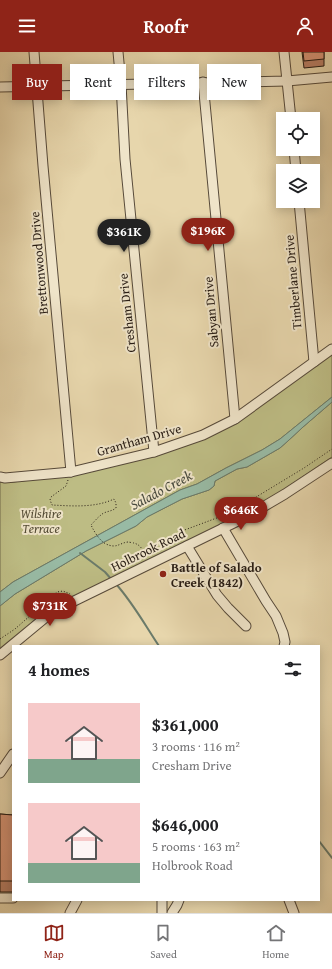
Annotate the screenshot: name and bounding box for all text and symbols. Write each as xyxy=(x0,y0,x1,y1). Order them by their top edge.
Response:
text: Roofr xyxy=(144,13,188,40)
icon: menu xyxy=(16,15,38,37)
icon: person xyxy=(294,15,316,37)
chip: Buy xyxy=(12,64,62,100)
chip: Rent xyxy=(70,64,126,100)
chip: Filters xyxy=(134,64,199,100)
chip: New xyxy=(207,64,261,100)
map controls xyxy=(276,112,320,208)
button: locate xyxy=(276,112,320,156)
button: layers xyxy=(276,164,320,208)
street label: Brettonwood Drive xyxy=(25,211,53,315)
pin: $196K xyxy=(180,218,236,252)
pin: $361K xyxy=(96,219,152,253)
text: $196K xyxy=(190,221,226,240)
text: $361K xyxy=(106,222,142,241)
street label: Timberlane Drive xyxy=(279,234,307,330)
street label: Cresham Drive xyxy=(113,272,141,354)
street label: Sabyan Drive xyxy=(198,276,224,348)
street label: Grantham Drive xyxy=(95,419,183,461)
water label: Salado Creek xyxy=(126,465,196,515)
pin: $646K xyxy=(213,497,269,531)
text: $646K xyxy=(223,500,259,519)
park label: Wilshire Terrace xyxy=(21,504,61,538)
street label: Holbrook Road xyxy=(108,524,188,576)
place label: Battle of Salado Creek (1842) xyxy=(171,558,262,592)
marker: Battle of Salado Creek (1842) xyxy=(158,569,168,579)
pin: $731K xyxy=(22,593,78,627)
text: $731K xyxy=(32,596,68,615)
text: 4 homes xyxy=(28,657,90,682)
icon: filters xyxy=(282,658,304,680)
text: $361,000 xyxy=(152,712,218,737)
icon: home xyxy=(60,719,108,767)
text: 3 rooms · 116 m² xyxy=(152,737,240,756)
text: Cresham Drive xyxy=(152,756,232,775)
text: $646,000 xyxy=(152,812,218,837)
icon: home xyxy=(60,819,108,867)
text: 5 rooms · 163 m² xyxy=(152,837,240,856)
text: Holbrook Road xyxy=(152,856,233,875)
tab: Map xyxy=(43,922,65,962)
tab: Saved xyxy=(150,922,177,962)
tab: Home xyxy=(262,922,289,962)

